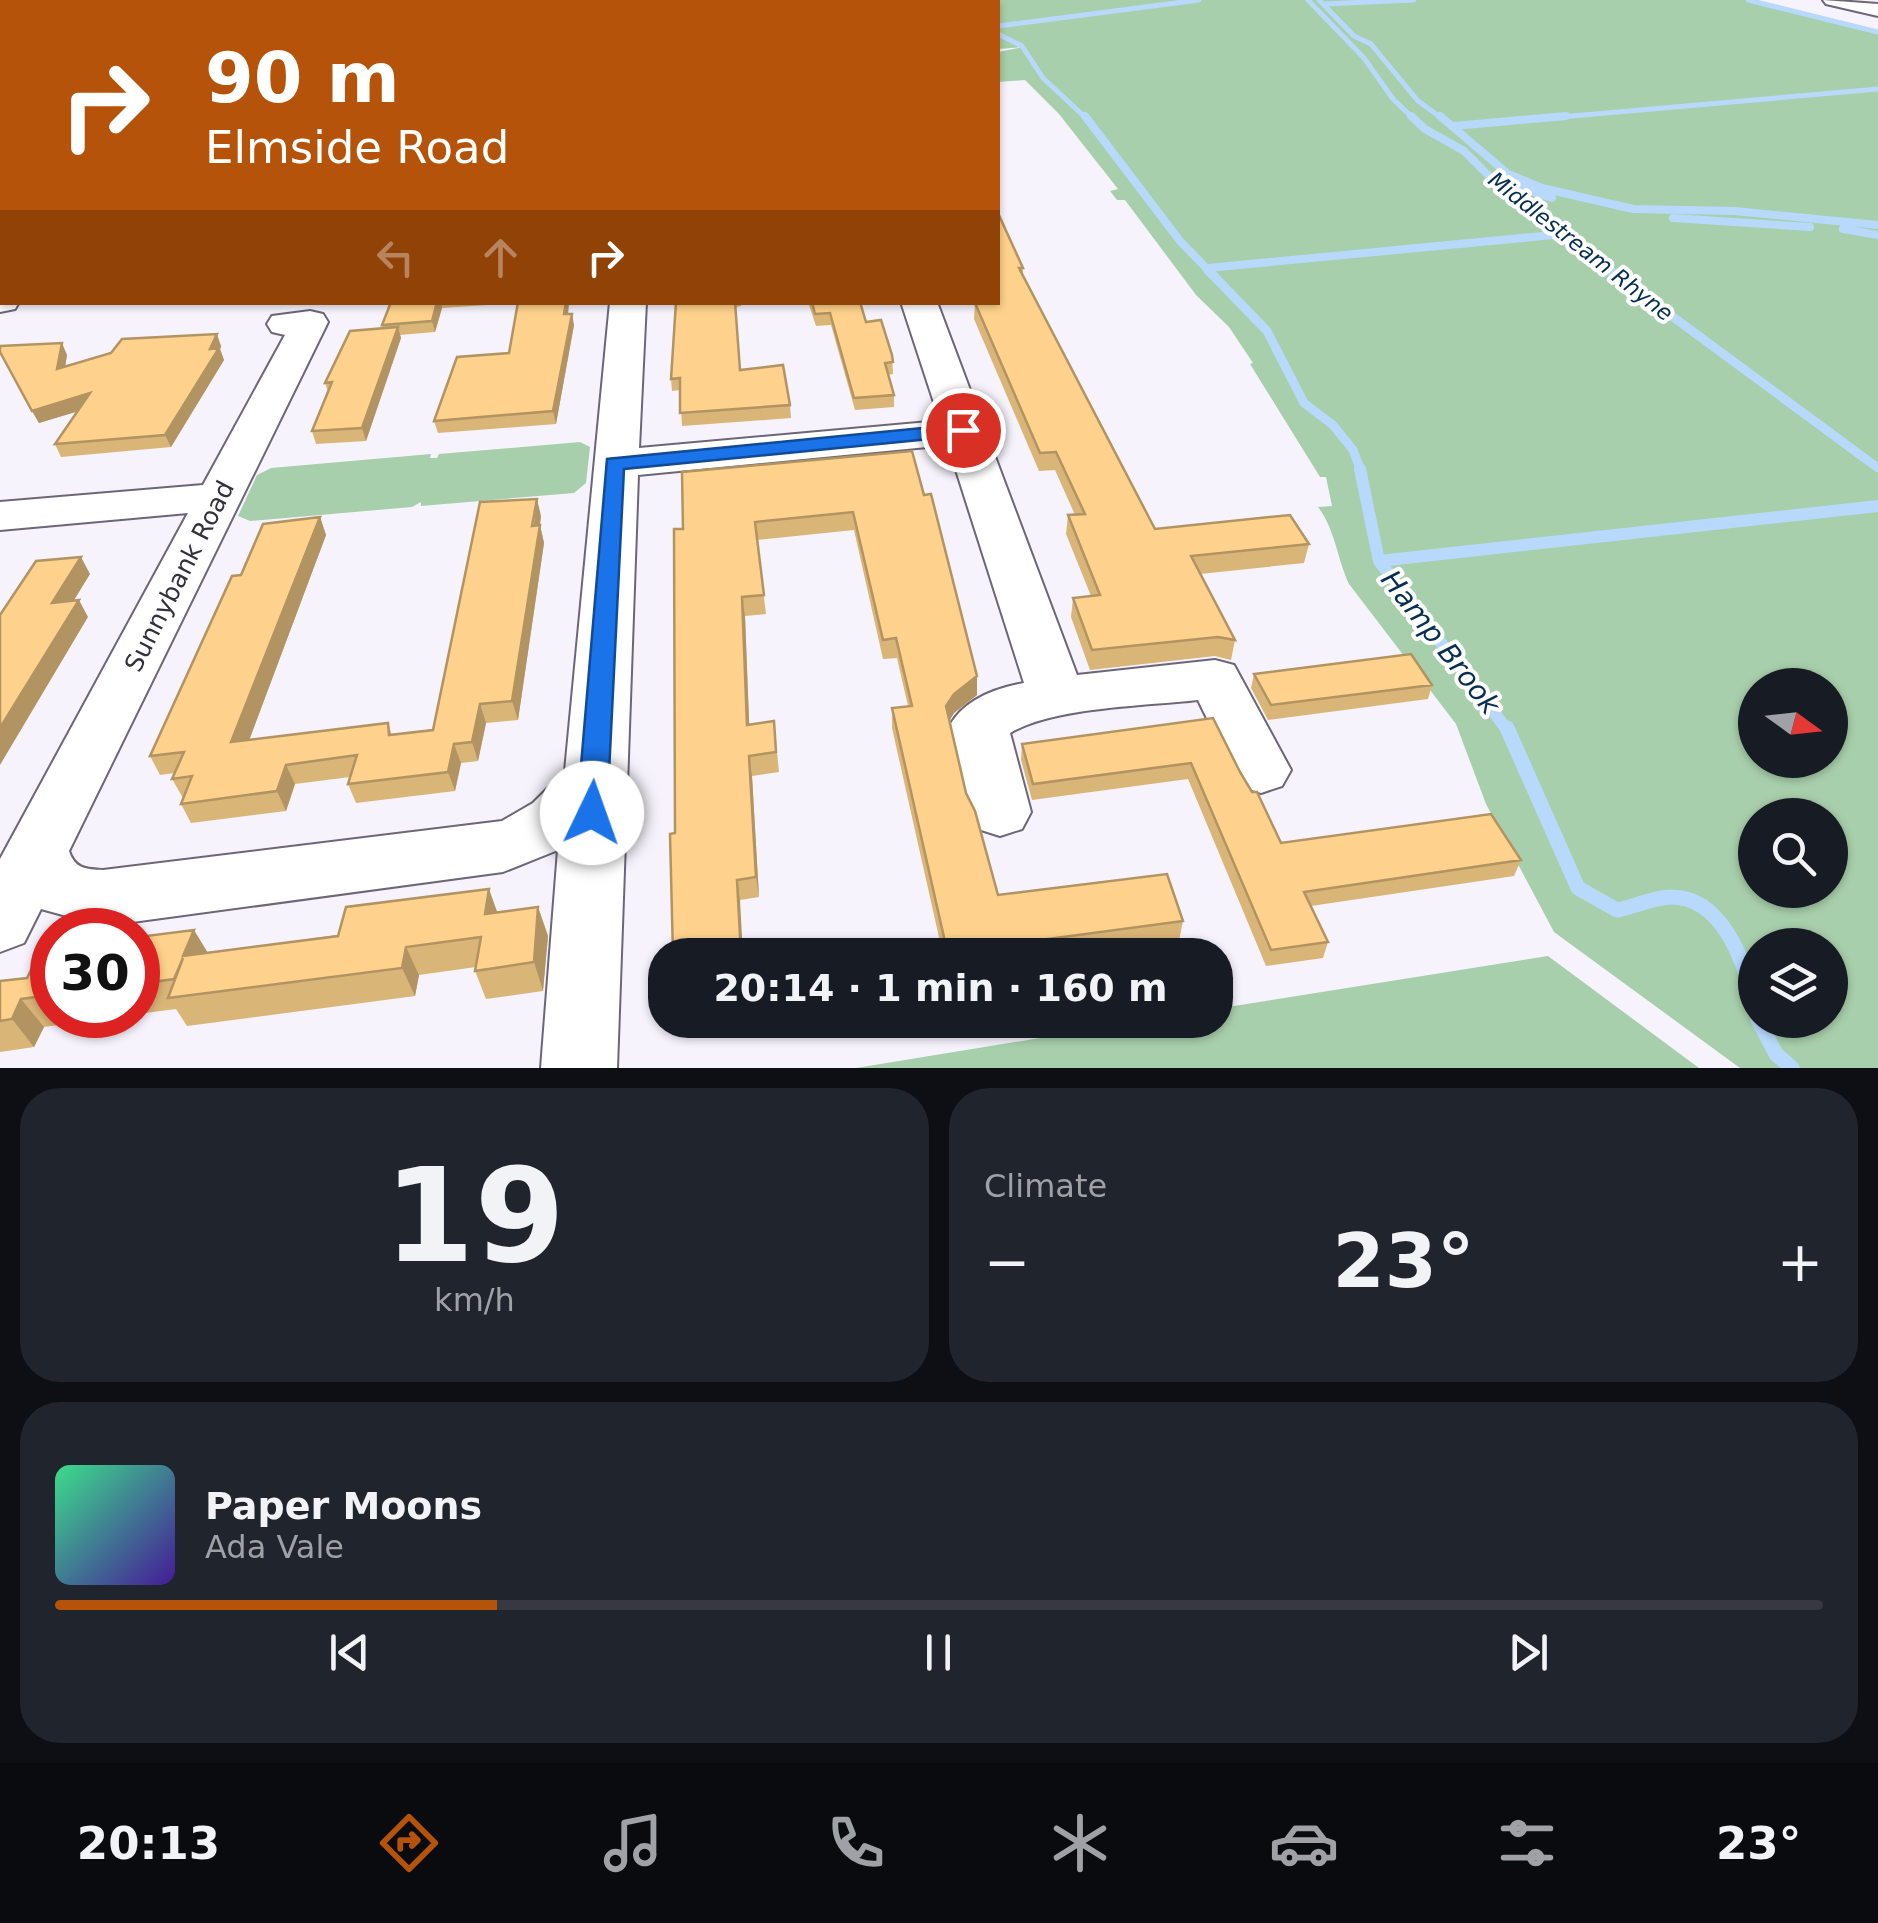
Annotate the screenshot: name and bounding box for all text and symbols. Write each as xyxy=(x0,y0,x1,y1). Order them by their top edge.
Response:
text: 90 m xyxy=(205,37,400,119)
icon: right xyxy=(40,40,170,170)
text: Elmside Road xyxy=(205,121,509,174)
water label: Middlestream Rhyne xyxy=(1484,167,1678,326)
icon: left xyxy=(368,230,423,285)
icon: ahead xyxy=(473,230,528,285)
icon: right xyxy=(578,230,633,285)
pin xyxy=(921,388,1006,473)
icon: arrive xyxy=(936,403,991,458)
street label: Sunnybank Road xyxy=(119,476,240,677)
water label: Hamp Brook xyxy=(1374,564,1508,722)
north arrow xyxy=(1738,668,1848,778)
map controls xyxy=(1738,668,1848,1038)
position arrow xyxy=(540,761,644,865)
button: search xyxy=(1738,798,1848,908)
speed limit sign: 30 xyxy=(30,908,160,1038)
button: layers xyxy=(1738,928,1848,1038)
text: 20:14 · 1 min · 160 m xyxy=(713,966,1168,1010)
text: 19 xyxy=(384,1140,565,1292)
text: Climate xyxy=(984,1167,1107,1205)
text: 23° xyxy=(1333,1217,1474,1305)
text: − xyxy=(984,1230,1030,1294)
text: + xyxy=(1777,1230,1823,1294)
text: km/h xyxy=(434,1281,515,1319)
text: Paper Moons xyxy=(205,1484,482,1528)
text: Ada Vale xyxy=(205,1528,344,1566)
icon: previous xyxy=(322,1625,377,1680)
icon: pause xyxy=(911,1625,966,1680)
icon: next xyxy=(1501,1625,1556,1680)
icon: directions xyxy=(374,1808,444,1878)
icon: music xyxy=(598,1808,668,1878)
icon: phone xyxy=(821,1808,891,1878)
icon: climate xyxy=(1045,1808,1115,1878)
icon: car xyxy=(1269,1808,1339,1878)
icon: filters xyxy=(1492,1808,1562,1878)
text: 20:13 xyxy=(77,1817,220,1870)
text: 23° xyxy=(1716,1817,1801,1870)

